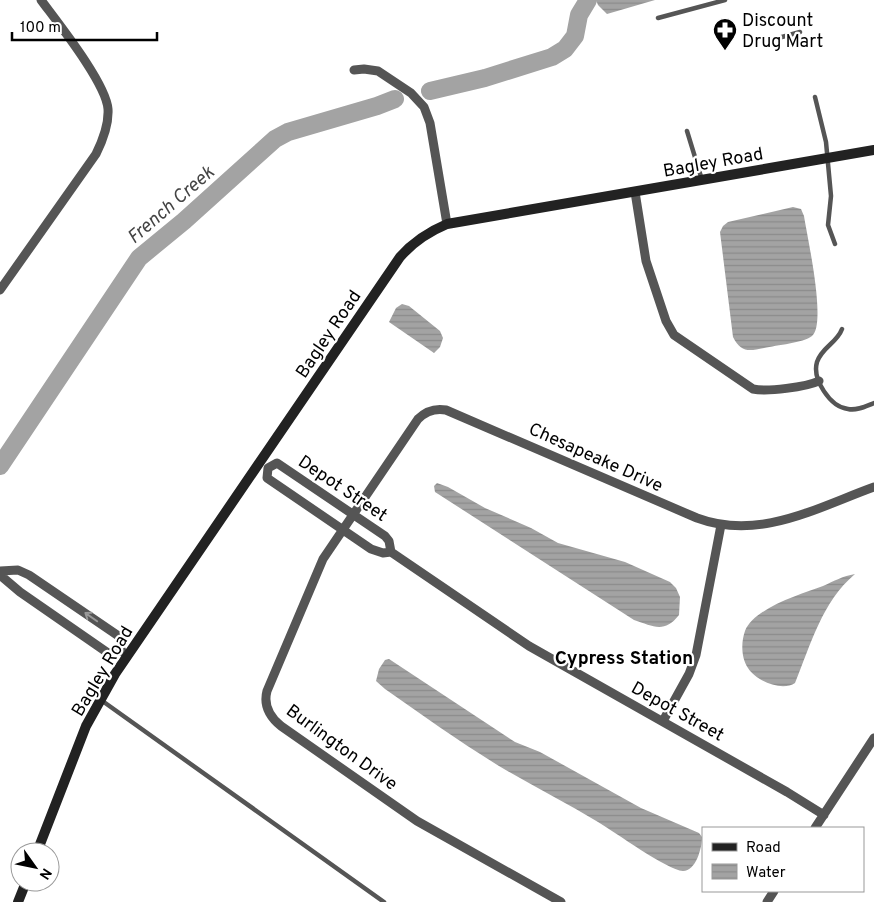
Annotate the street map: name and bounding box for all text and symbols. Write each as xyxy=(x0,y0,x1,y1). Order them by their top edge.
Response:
scale bar xyxy=(12,10,158,42)
place label: Discount Drug Mart xyxy=(742,10,823,54)
pharmacy icon: Discount Drug Mart xyxy=(712,17,738,51)
text: 100 m xyxy=(20,19,61,38)
street label: Bagley Road xyxy=(661,143,765,184)
water label: French Creek xyxy=(123,161,220,250)
street label: Bagley Road xyxy=(291,286,367,383)
street label: Chesapeake Drive xyxy=(525,418,666,498)
street label: Depot Street xyxy=(293,451,391,528)
one-way arrow xyxy=(84,612,98,622)
street label: Bagley Road xyxy=(67,622,139,721)
district label: Cypress Station xyxy=(555,647,693,671)
street label: Depot Street xyxy=(627,677,728,747)
street label: Burlington Drive xyxy=(281,700,401,796)
legend xyxy=(702,827,864,892)
text: Road xyxy=(746,839,781,858)
north arrow xyxy=(10,842,60,892)
text: N xyxy=(35,864,55,882)
text: Water xyxy=(746,864,786,883)

